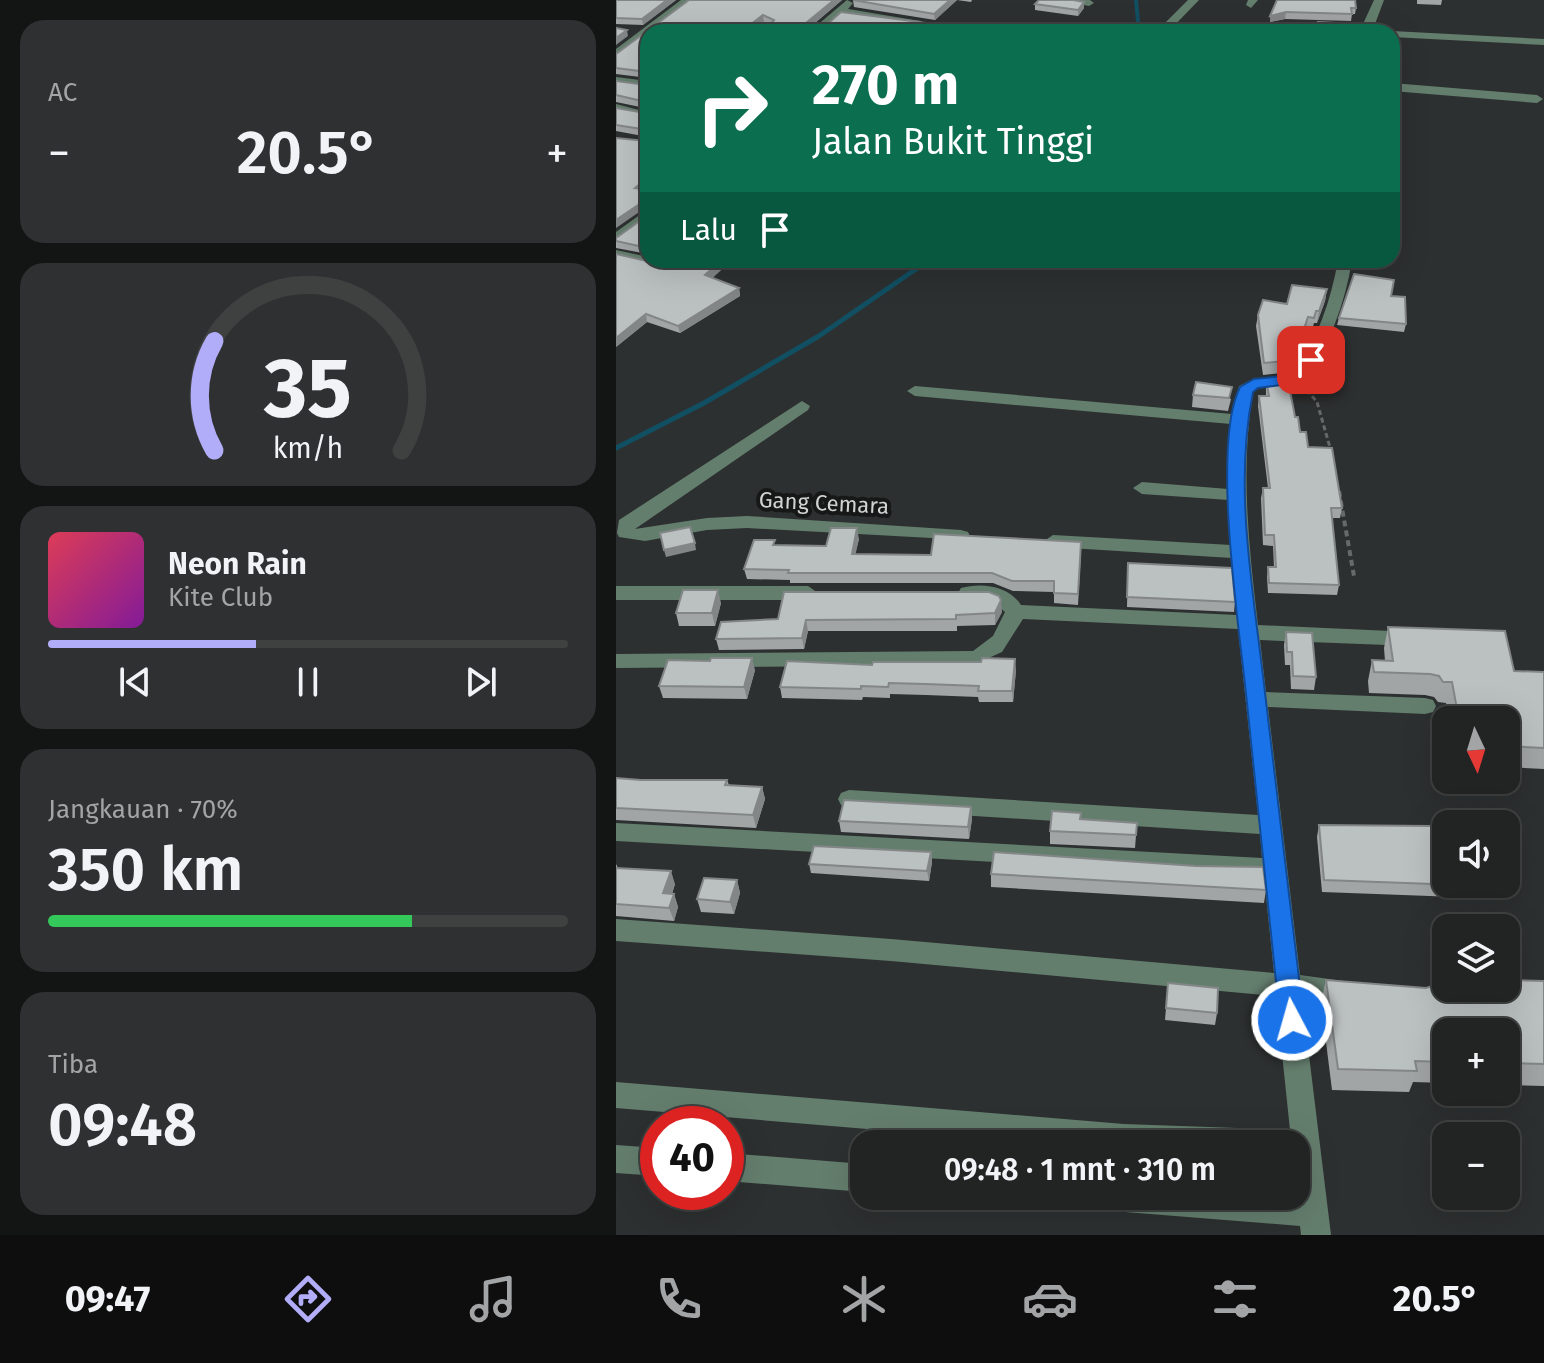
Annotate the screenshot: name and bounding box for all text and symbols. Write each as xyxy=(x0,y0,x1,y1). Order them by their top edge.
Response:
text: 270 m xyxy=(812,52,959,119)
icon: right xyxy=(680,56,784,160)
text: AC xyxy=(48,77,77,108)
text: 20.5° xyxy=(237,117,379,189)
text: Jalan Bukit Tinggi xyxy=(812,120,1094,164)
text: − xyxy=(48,127,70,180)
text: + xyxy=(546,127,568,180)
icon: arrive xyxy=(753,208,797,252)
text: Lalu xyxy=(680,212,737,248)
pin xyxy=(1277,326,1345,394)
text: 35 xyxy=(263,338,352,438)
icon: arrive xyxy=(1289,338,1333,382)
text: km/h xyxy=(273,431,343,466)
street label: Gang Cemara xyxy=(758,486,890,520)
text: Neon Rain xyxy=(168,546,307,582)
text: Kite Club xyxy=(168,582,273,613)
icon: previous xyxy=(113,660,157,704)
icon: pause xyxy=(286,660,330,704)
icon: next xyxy=(459,660,503,704)
north arrow xyxy=(1432,706,1520,794)
map controls xyxy=(1432,706,1520,1210)
text: Jangkauan · 70% xyxy=(48,794,238,825)
button: sound xyxy=(1432,810,1520,898)
text: 350 km xyxy=(48,834,243,906)
button: layers xyxy=(1432,914,1520,1002)
position arrow xyxy=(1250,978,1334,1062)
button: + xyxy=(1432,1018,1520,1106)
text: Tiba xyxy=(48,1049,98,1080)
text: 09:48 xyxy=(48,1089,197,1161)
speed limit sign: 40 xyxy=(640,1106,744,1210)
button: − xyxy=(1432,1122,1520,1210)
text: 09:48 · 1 mnt · 310 m xyxy=(944,1152,1216,1188)
icon: directions xyxy=(280,1271,336,1327)
icon: music xyxy=(465,1271,521,1327)
icon: phone xyxy=(651,1271,707,1327)
icon: climate xyxy=(836,1271,892,1327)
icon: car xyxy=(1022,1271,1078,1327)
icon: filters xyxy=(1207,1271,1263,1327)
text: 09:47 xyxy=(65,1277,150,1321)
text: 20.5° xyxy=(1393,1277,1479,1321)

